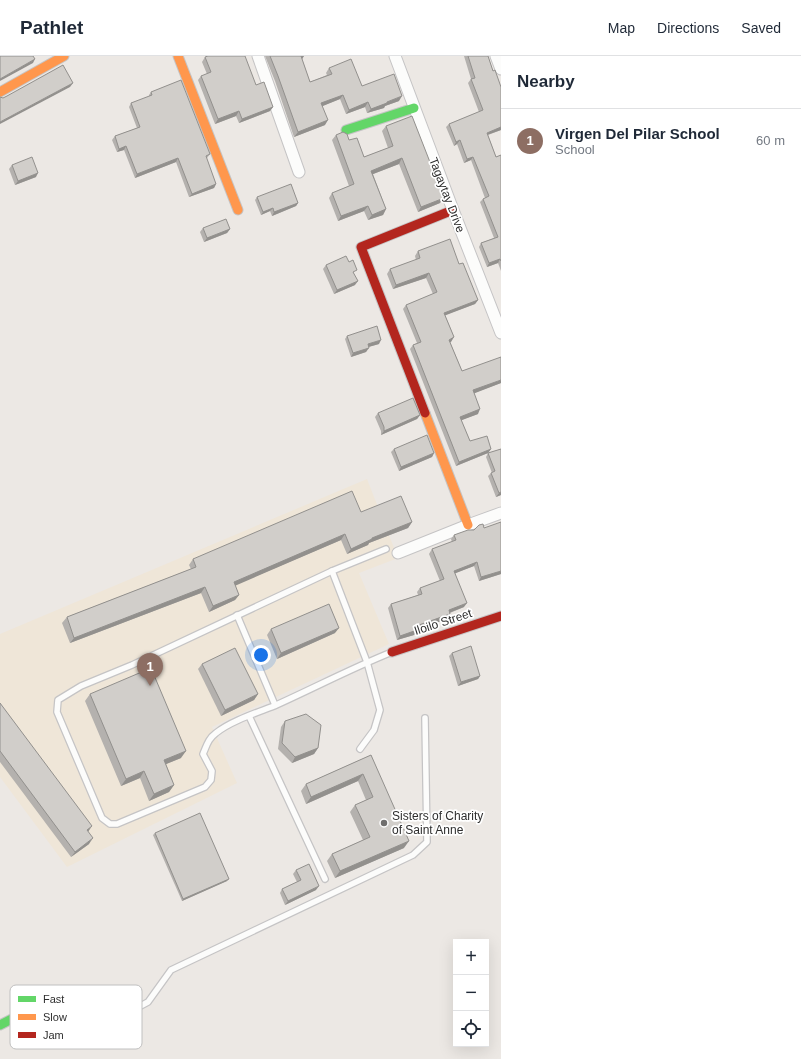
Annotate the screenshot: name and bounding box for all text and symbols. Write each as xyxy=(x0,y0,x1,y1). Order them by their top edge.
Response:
text: Pathlet xyxy=(20,17,83,38)
text: Map xyxy=(608,20,635,36)
text: Directions xyxy=(657,20,719,36)
text: Saved xyxy=(741,20,781,36)
text: Nearby xyxy=(517,72,575,91)
text: Virgen Del Pilar School xyxy=(555,125,720,142)
text: 1 xyxy=(526,133,534,148)
text: 60 m xyxy=(756,133,785,148)
text: School xyxy=(555,142,595,157)
street label: Tagaytay Drive xyxy=(426,155,468,235)
street label: Iloilo Street xyxy=(412,606,474,638)
your location xyxy=(251,645,271,665)
pin: 1 xyxy=(137,653,163,686)
place label: Sisters of Charity of Saint Anne xyxy=(392,809,483,837)
marker: Sisters of Charity of Saint Anne xyxy=(379,818,389,828)
map controls xyxy=(453,939,489,1047)
button: + xyxy=(453,939,489,975)
button: − xyxy=(453,975,489,1011)
legend xyxy=(10,985,142,1049)
text: Fast xyxy=(43,993,64,1005)
text: Slow xyxy=(43,1011,67,1023)
button: locate xyxy=(453,1011,489,1047)
text: Jam xyxy=(43,1029,64,1041)

